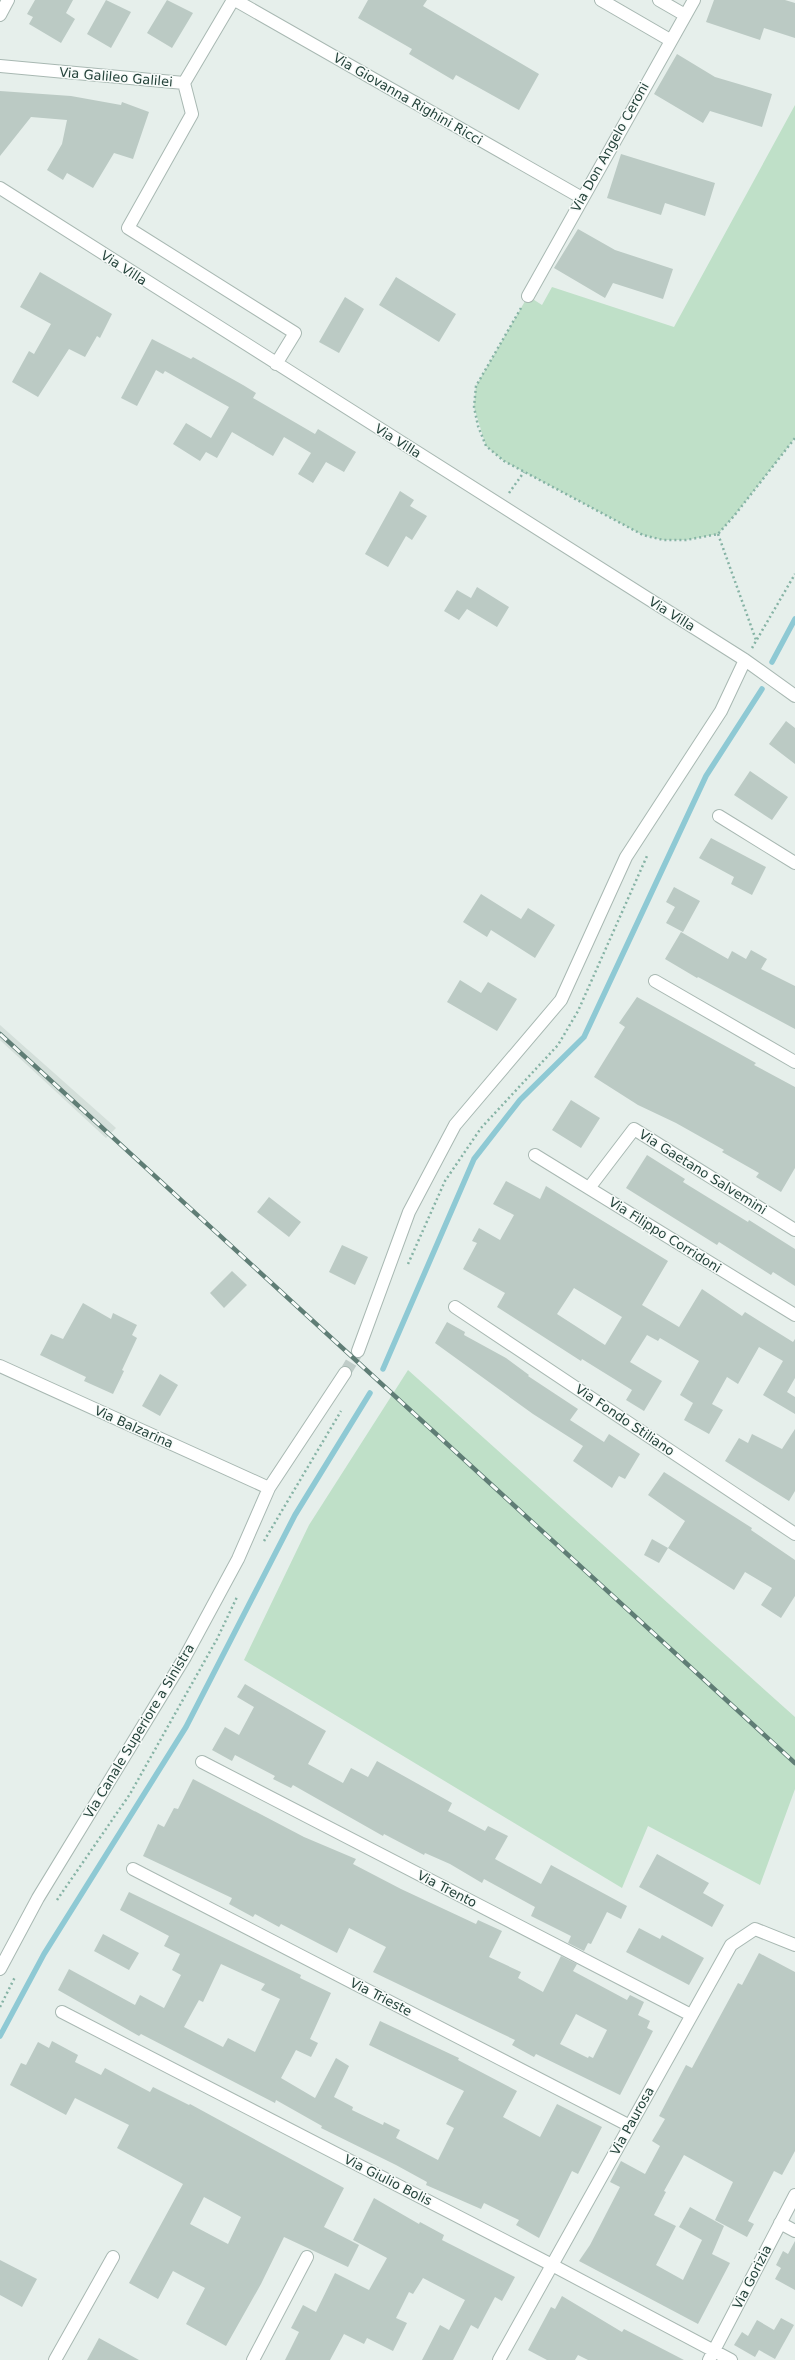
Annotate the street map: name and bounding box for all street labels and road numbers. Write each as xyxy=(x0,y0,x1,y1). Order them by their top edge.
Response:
street label: Via Giovanna Righini Ricci xyxy=(331,50,485,148)
street label: Via Galileo Galilei xyxy=(59,65,173,89)
street label: Via Don Angelo Ceroni xyxy=(568,80,652,214)
street label: Via Villa xyxy=(98,248,150,288)
street label: Via Villa xyxy=(372,421,424,461)
street label: Via Villa xyxy=(646,594,698,634)
street label: Via Gaetano Salvemini xyxy=(637,1127,769,1217)
street label: Via Filippo Corridoni xyxy=(606,1194,724,1276)
street label: Via Fondo Stiliano xyxy=(573,1381,677,1459)
street label: Via Balzarina xyxy=(92,1403,176,1451)
street label: Via Canale Superiore a Sinistra xyxy=(81,1641,197,1821)
street label: Via Trento xyxy=(415,1868,479,1910)
street label: Via Trieste xyxy=(348,1975,414,2019)
street label: Via Paurosa xyxy=(607,2084,657,2158)
street label: Via Giulio Bolis xyxy=(342,2151,435,2209)
street label: Via Gorizia xyxy=(729,2243,775,2311)

